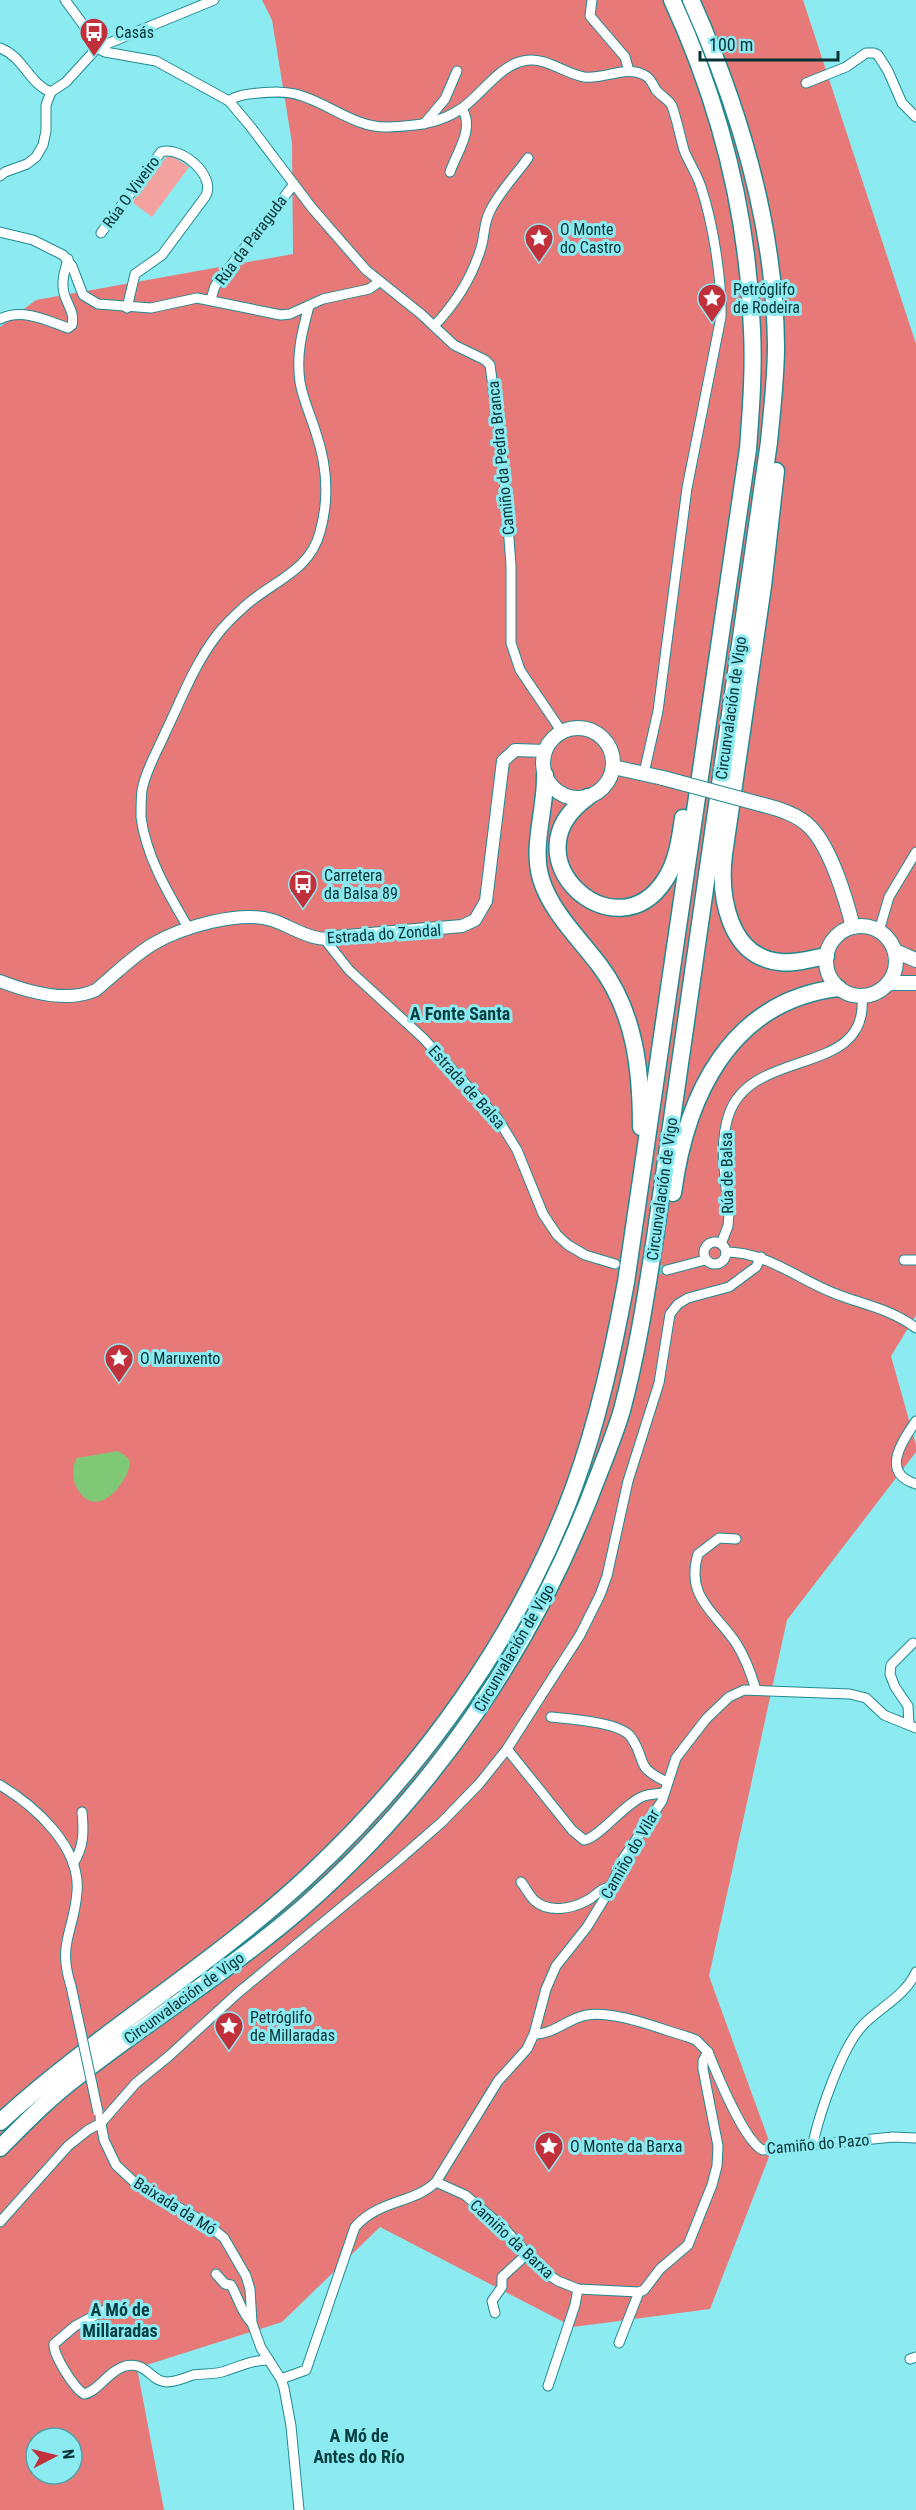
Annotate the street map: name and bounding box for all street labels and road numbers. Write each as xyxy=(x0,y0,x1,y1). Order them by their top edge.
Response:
street label: Rúa O Viveiro xyxy=(99,152,163,232)
street label: Rúa da Paraguda xyxy=(211,192,291,288)
street label: Camiño da Pedra Branca xyxy=(483,380,519,536)
street label: Circunvalación de Vigo xyxy=(712,635,750,781)
street label: Estrada do Zondal xyxy=(326,921,442,947)
street label: Estrada de Balsa xyxy=(425,1041,509,1133)
street label: Circunvalación de Vigo xyxy=(643,1116,681,1262)
street label: Rúa de Balsa xyxy=(717,1132,737,1214)
street label: Circunvalación de Vigo xyxy=(470,1581,558,1715)
street label: Camiño do Vilar xyxy=(597,1806,663,1902)
street label: Circunvalación de Vigo xyxy=(120,1948,248,2048)
street label: Camiño do Pazo xyxy=(766,2130,870,2158)
street label: Baixada da Mó xyxy=(130,2173,220,2239)
street label: Camiño da Barxa xyxy=(466,2196,558,2282)

